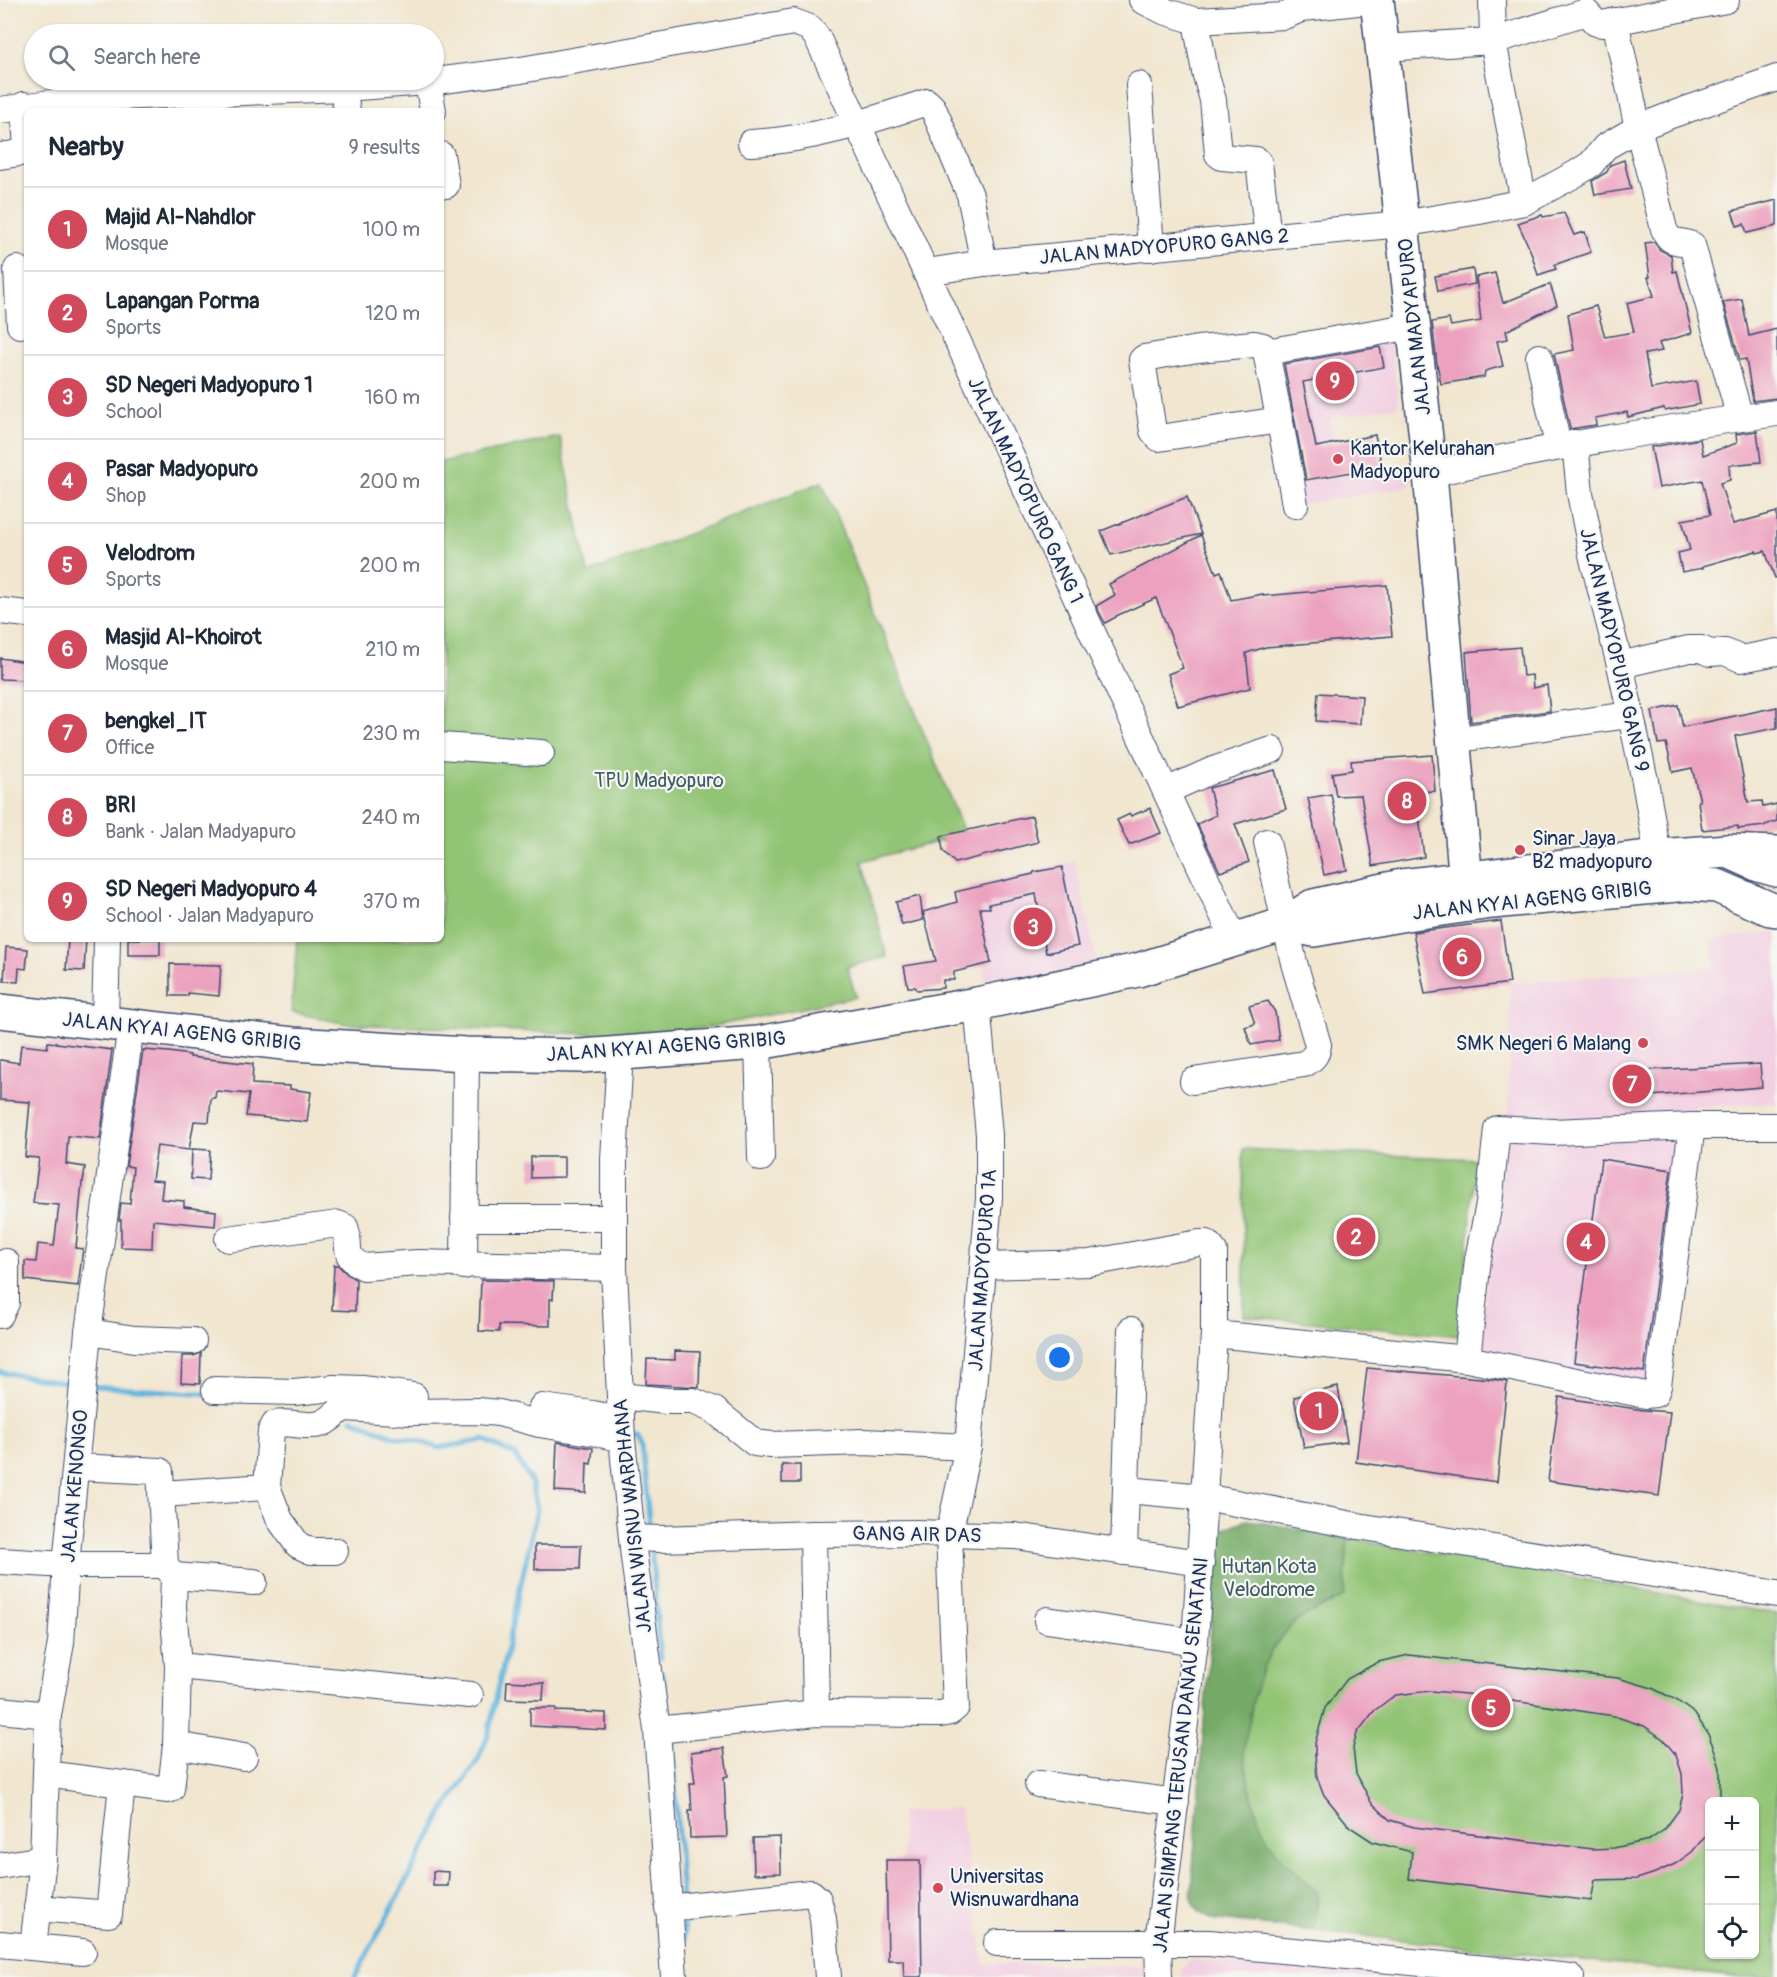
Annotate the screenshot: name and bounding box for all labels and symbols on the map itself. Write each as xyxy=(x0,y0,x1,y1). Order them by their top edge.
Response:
street label: JALAN MADYOPURO GANG 2 xyxy=(1038,223,1290,270)
street label: JALAN MADYAPURO xyxy=(1393,237,1436,417)
pin: 9 xyxy=(1316,358,1354,404)
street label: JALAN MADYOPURO GANG 1 xyxy=(962,373,1089,607)
place label: Kantor Kelurahan Madyopuro xyxy=(1350,436,1495,484)
marker: Kantor Kelurahan Madyopuro xyxy=(1331,452,1345,466)
street label: JALAN MADYOPURO GANG 9 xyxy=(1574,526,1655,774)
park label: TPU Madyopuro xyxy=(594,768,724,793)
pin: 8 xyxy=(1388,778,1426,824)
place label: Sinar Jaya B2 madyopuro xyxy=(1532,826,1652,874)
marker: Sinar Jaya B2 madyopuro xyxy=(1513,843,1527,857)
street label: JALAN KYAI AGENG GRIBIG xyxy=(1411,876,1653,925)
pin: 3 xyxy=(1014,904,1052,950)
pin: 6 xyxy=(1442,934,1482,980)
street label: JALAN KYAI AGENG GRIBIG xyxy=(61,1007,303,1056)
street label: JALAN KYAI AGENG GRIBIG xyxy=(545,1026,787,1067)
place label: SMK Negeri 6 Malang xyxy=(1456,1031,1631,1056)
marker: SMK Negeri 6 Malang xyxy=(1636,1036,1650,1050)
pin: 7 xyxy=(1612,1062,1652,1106)
street label: JALAN MADYOPURO 1A xyxy=(963,1168,1002,1372)
pin: 2 xyxy=(1336,1214,1376,1260)
pin: 4 xyxy=(1566,1220,1606,1264)
your location xyxy=(1045,1343,1074,1372)
pin: 1 xyxy=(1300,1388,1338,1434)
street label: JALAN WISNU WARDHANA xyxy=(608,1398,657,1634)
street label: JALAN KENONGO xyxy=(55,1409,94,1563)
street label: GANG AIR DAS xyxy=(852,1521,982,1548)
park label: Hutan Kota Velodrome xyxy=(1221,1554,1317,1602)
street label: JALAN SIMPANG TERUSAN DANAU SENATANI xyxy=(1147,1556,1214,1954)
pin: 5 xyxy=(1472,1686,1510,1730)
place label: Universitas Wisnuwardhana xyxy=(950,1864,1079,1912)
marker: Universitas Wisnuwardhana xyxy=(931,1881,945,1895)

